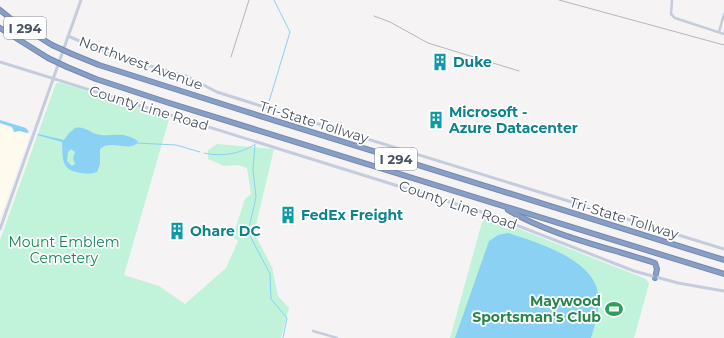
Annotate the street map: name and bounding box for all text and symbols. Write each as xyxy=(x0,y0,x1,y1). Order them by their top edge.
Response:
road number: I 294 xyxy=(4,17,46,39)
street label: Northwest Avenue xyxy=(77,32,205,94)
building icon: Duke xyxy=(430,52,450,72)
place label: Duke xyxy=(453,53,492,71)
street label: County Line Road xyxy=(87,81,211,135)
street label: Tri-State Tollway xyxy=(257,97,371,147)
place label: Microsoft - Azure Datacenter xyxy=(448,103,578,137)
building icon: Microsoft - Azure Datacenter xyxy=(426,110,446,130)
road number: I 294 xyxy=(375,148,417,170)
street label: County Line Road xyxy=(396,176,520,234)
street label: Tri-State Tollway xyxy=(567,193,681,243)
building icon: FedEx Freight xyxy=(278,205,298,225)
place label: FedEx Freight xyxy=(301,206,403,224)
building icon: Ohare DC xyxy=(167,221,187,241)
place label: Ohare DC xyxy=(190,222,261,240)
park label: Mount Emblem Cemetery xyxy=(8,233,120,267)
place label: Maywood Sportsman's Club xyxy=(472,292,601,326)
sports icon: Maywood Sportsman's Club xyxy=(604,299,624,319)

